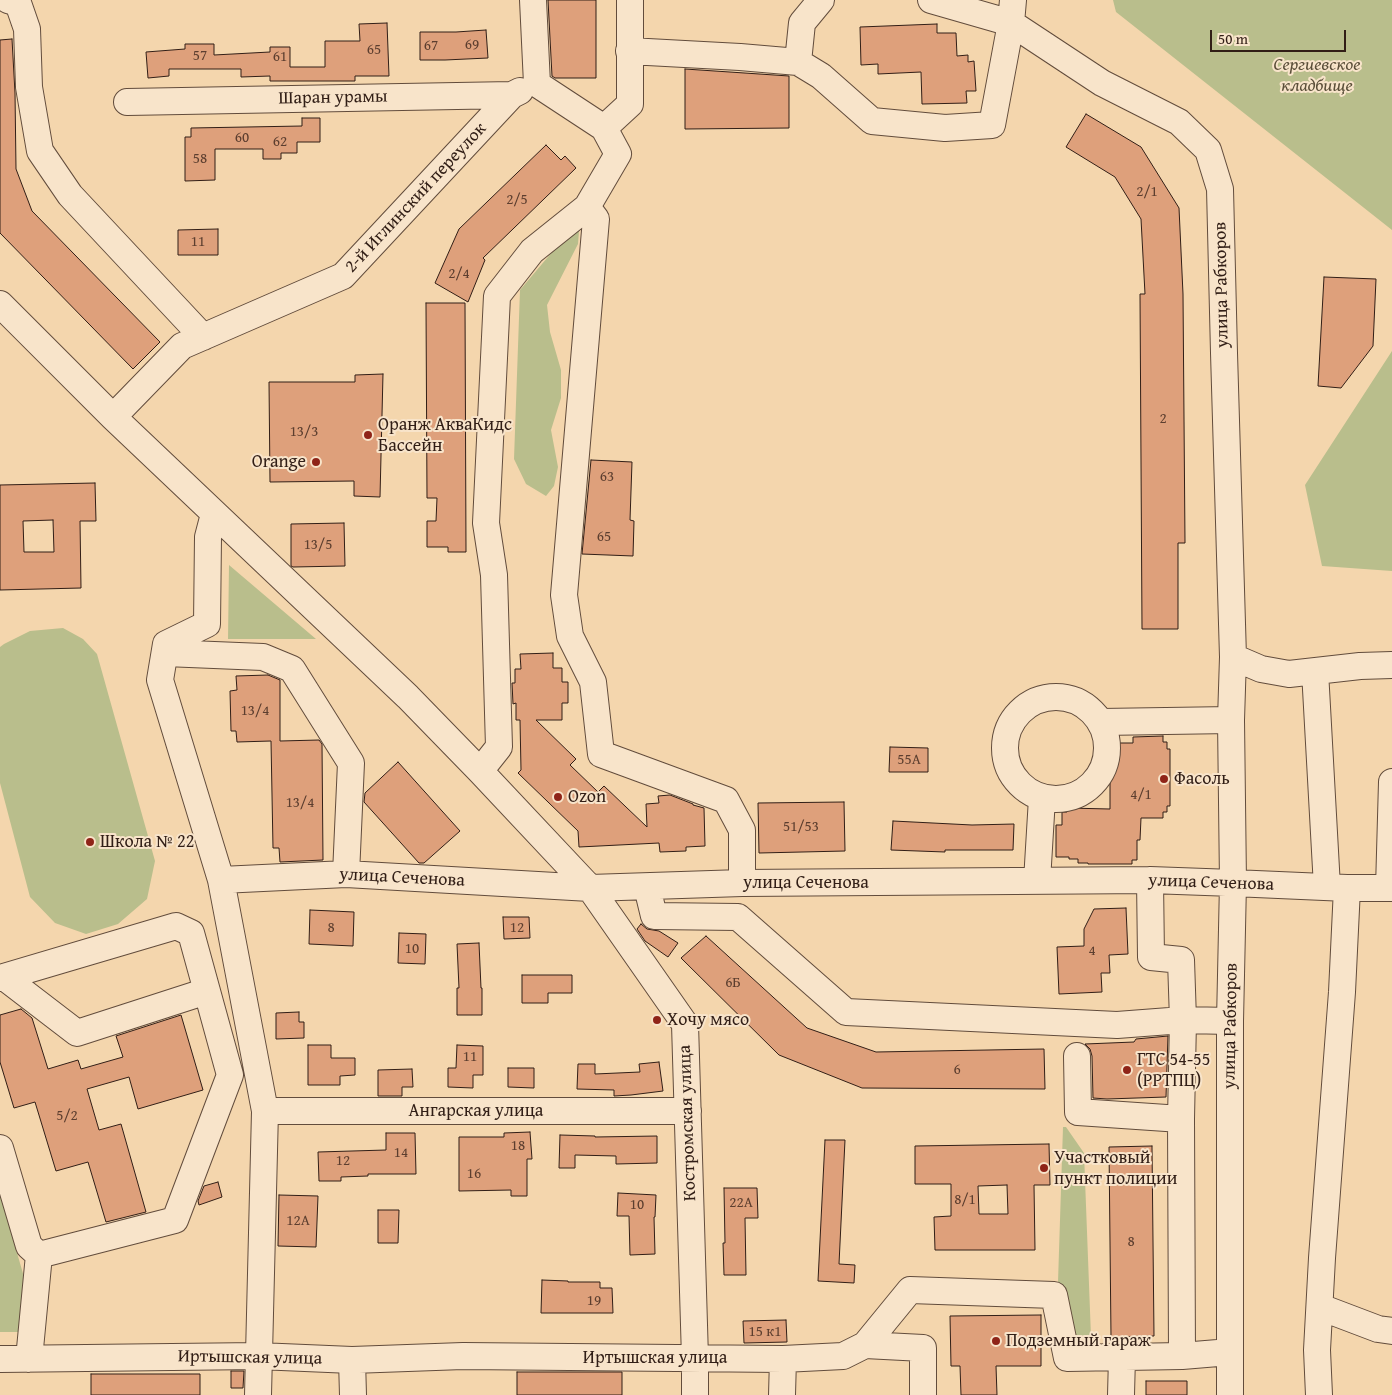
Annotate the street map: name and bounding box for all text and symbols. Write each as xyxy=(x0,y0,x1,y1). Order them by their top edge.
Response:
scale bar xyxy=(1212,20,1348,52)
text: 50 m xyxy=(1218,28,1248,49)
house number: 69 xyxy=(465,36,479,54)
house number: 67 xyxy=(424,37,438,55)
house number: 65 xyxy=(367,41,381,59)
house number: 57 xyxy=(193,47,207,65)
house number: 61 xyxy=(273,48,287,66)
park label: Сергиевское кладбище xyxy=(1274,54,1360,96)
street label: Шаран урамы xyxy=(278,86,388,110)
street label: 2-й Иглинский переулок xyxy=(341,118,491,278)
house number: 60 xyxy=(235,129,249,147)
house number: 62 xyxy=(273,133,287,151)
house number: 58 xyxy=(193,150,207,168)
house number: 2/1 xyxy=(1136,183,1158,201)
house number: 2/5 xyxy=(506,191,528,209)
street label: улица Рабкоров xyxy=(1210,222,1234,348)
house number: 11 xyxy=(191,233,205,251)
house number: 2/4 xyxy=(448,265,470,283)
house number: 2 xyxy=(1159,410,1167,428)
place label: Оранж АкваКидс Бассейн xyxy=(378,414,512,456)
house number: 13/3 xyxy=(290,423,318,441)
marker: Оранж АкваКидс Бассейн xyxy=(362,429,374,441)
place label: Orange xyxy=(252,451,306,473)
marker: Orange xyxy=(310,456,322,468)
house number: 63 xyxy=(600,468,614,486)
house number: 65 xyxy=(597,528,611,546)
house number: 13/5 xyxy=(304,536,332,554)
house number: 13/4 xyxy=(241,702,269,720)
house number: 55А xyxy=(897,751,921,769)
place label: Фасоль xyxy=(1174,768,1230,790)
marker: Фасоль xyxy=(1158,773,1170,785)
place label: Ozon xyxy=(568,786,606,808)
house number: 4/1 xyxy=(1130,786,1152,804)
marker: Ozon xyxy=(552,791,564,803)
house number: 13/4 xyxy=(286,794,314,812)
house number: 51/53 xyxy=(783,818,819,836)
place label: Школа № 22 xyxy=(100,831,194,853)
marker: Школа № 22 xyxy=(84,836,96,848)
street label: улица Сеченова xyxy=(339,864,465,892)
street label: улица Сеченова xyxy=(1148,870,1274,896)
street label: улица Сеченова xyxy=(743,872,869,894)
house number: 8 xyxy=(327,919,335,937)
house number: 12 xyxy=(510,919,524,937)
house number: 10 xyxy=(405,940,419,958)
house number: 4 xyxy=(1088,942,1096,960)
street label: улица Рабкоров xyxy=(1219,963,1243,1089)
house number: 6Б xyxy=(725,974,741,992)
place label: Хочу мясо xyxy=(667,1009,749,1031)
marker: Хочу мясо xyxy=(651,1014,663,1026)
street label: Костромская улица xyxy=(674,1045,702,1201)
house number: 11 xyxy=(463,1048,477,1066)
place label: ГТС 54-55 (РРТПЦ) xyxy=(1137,1049,1210,1092)
house number: 6 xyxy=(953,1061,961,1079)
marker: ГТС 54-55 (РРТПЦ) xyxy=(1121,1064,1133,1076)
street label: Ангарская улица xyxy=(409,1100,543,1122)
house number: 5/2 xyxy=(56,1107,78,1125)
house number: 18 xyxy=(511,1137,525,1155)
house number: 14 xyxy=(394,1144,408,1162)
place label: Участковый пункт полиции xyxy=(1054,1147,1177,1190)
house number: 12 xyxy=(336,1152,350,1170)
marker: Участковый пункт полиции xyxy=(1038,1162,1050,1174)
house number: 16 xyxy=(467,1165,481,1183)
house number: 8/1 xyxy=(954,1191,976,1209)
house number: 22А xyxy=(729,1194,753,1212)
house number: 10 xyxy=(630,1196,644,1214)
house number: 12А xyxy=(286,1212,310,1230)
house number: 8 xyxy=(1127,1233,1135,1251)
house number: 19 xyxy=(587,1292,601,1310)
house number: 15 к1 xyxy=(749,1323,781,1341)
place label: Подземный гараж xyxy=(1006,1330,1151,1352)
marker: Подземный гараж xyxy=(990,1335,1002,1347)
street label: Иртышская улица xyxy=(178,1346,322,1370)
street label: Иртышская улица xyxy=(583,1347,727,1369)

